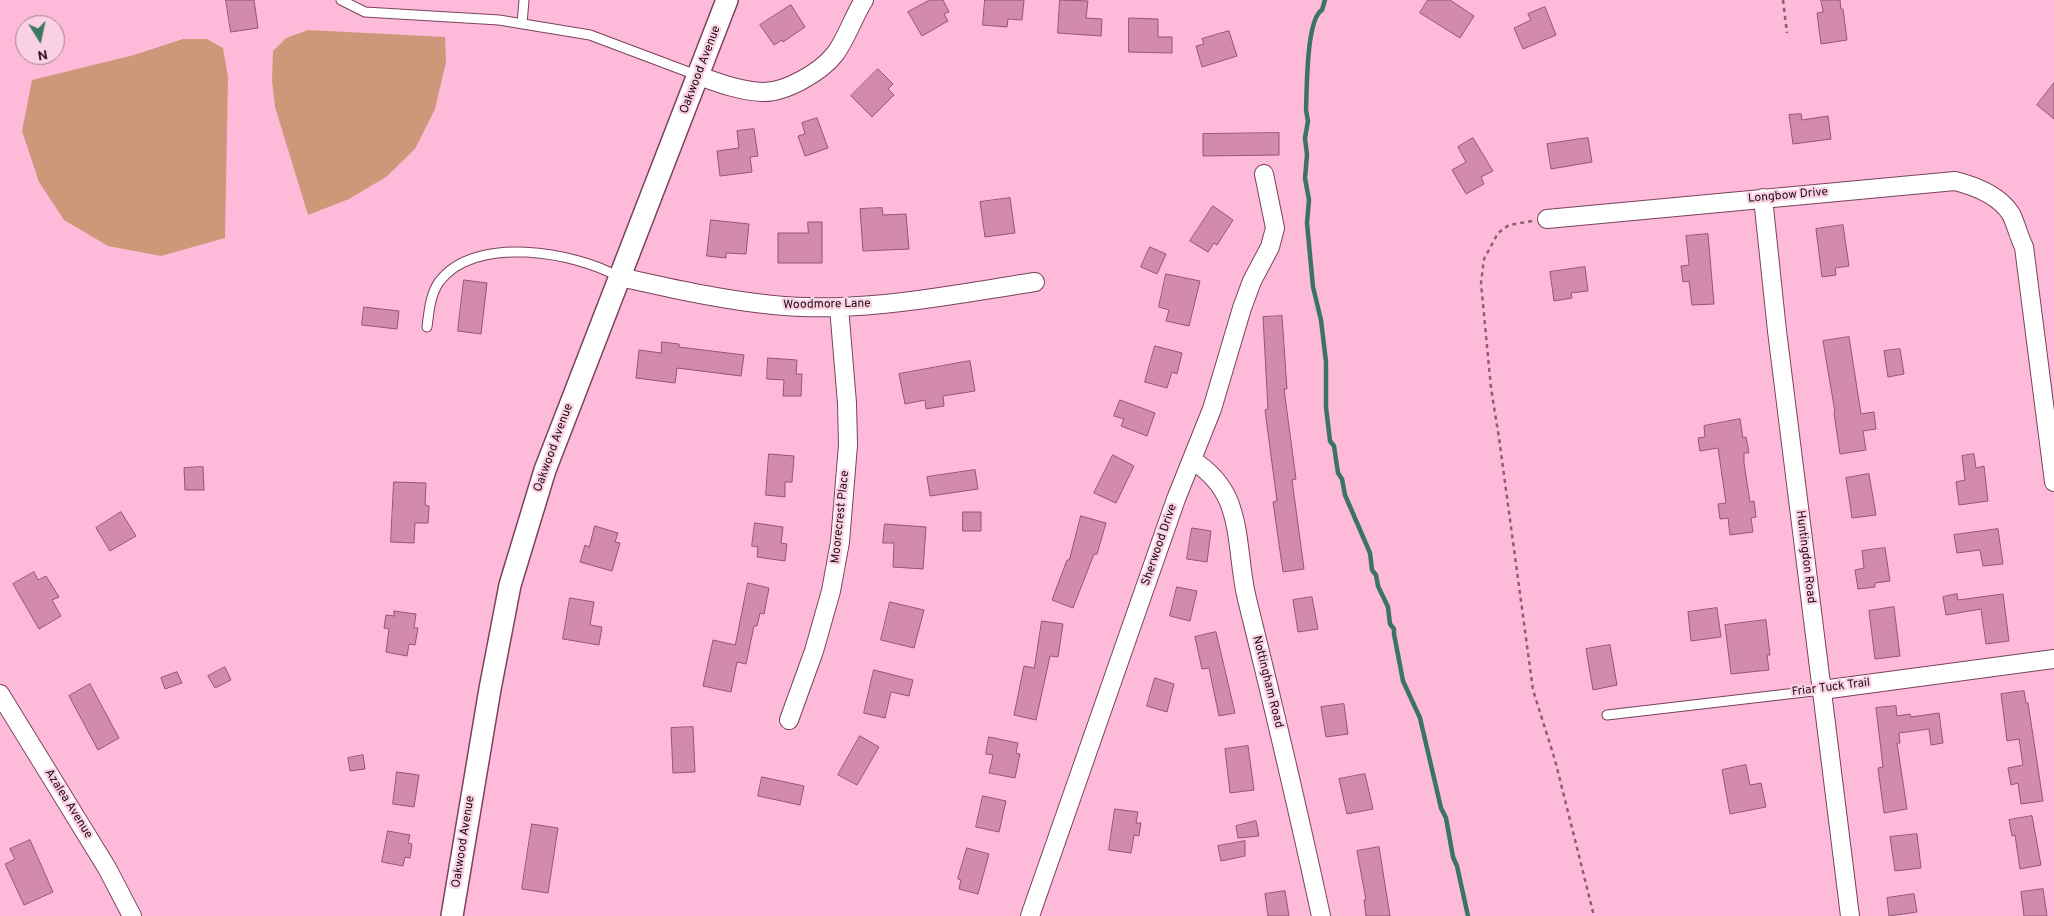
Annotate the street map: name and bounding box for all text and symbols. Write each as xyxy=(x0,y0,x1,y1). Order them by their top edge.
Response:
north arrow xyxy=(15,15,65,65)
street label: Oakwood Avenue xyxy=(678,24,724,116)
text: N xyxy=(36,45,49,64)
street label: Longbow Drive xyxy=(1747,185,1829,207)
street label: Woodmore Lane xyxy=(783,297,871,313)
street label: Oakwood Avenue xyxy=(531,402,577,494)
street label: Moorecrest Place xyxy=(829,470,853,564)
street label: Sherwood Drive xyxy=(1139,502,1181,588)
street label: Huntingdon Road xyxy=(1792,510,1818,604)
street label: Nottingham Road xyxy=(1249,634,1285,730)
street label: Friar Tuck Trail xyxy=(1791,676,1871,700)
street label: Azalea Avenue xyxy=(41,767,95,841)
street label: Oakwood Avenue xyxy=(450,795,478,889)

